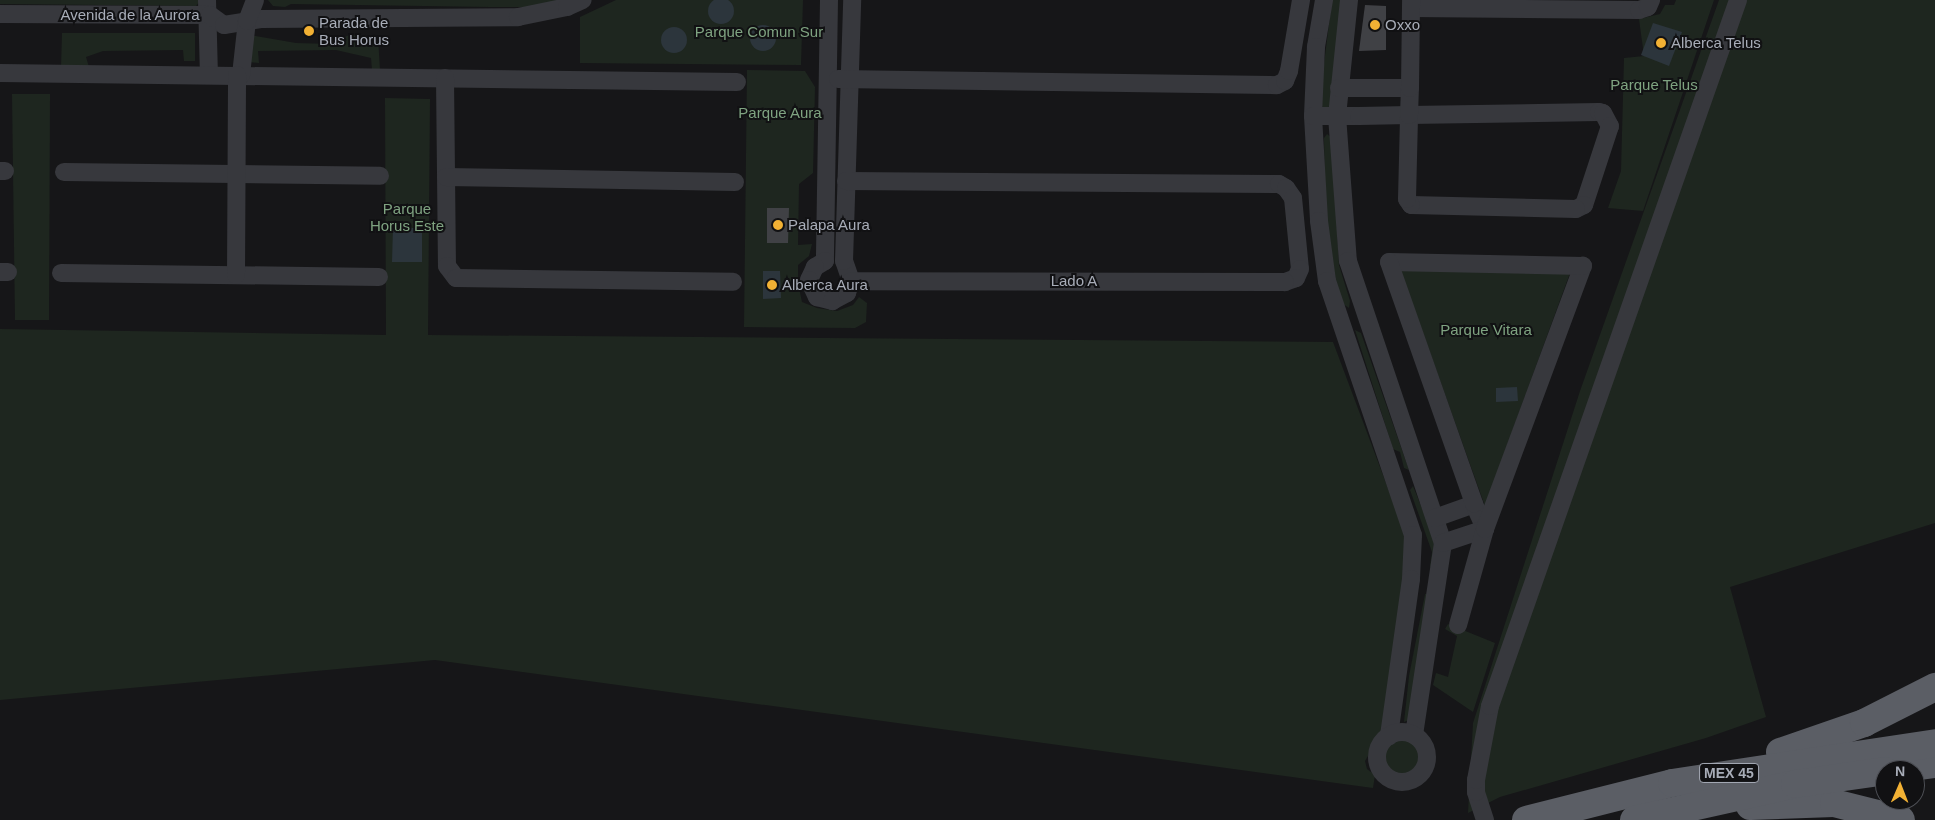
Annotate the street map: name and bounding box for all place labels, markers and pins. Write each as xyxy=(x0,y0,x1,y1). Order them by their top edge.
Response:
place label: Parada de Bus Horus xyxy=(319,13,389,48)
place label: Oxxo xyxy=(1385,16,1420,34)
marker: Oxxo xyxy=(1369,19,1381,31)
marker: Parada de Bus Horus xyxy=(303,25,315,37)
place label: Alberca Telus xyxy=(1671,34,1761,52)
marker: Alberca Telus xyxy=(1655,37,1667,49)
place label: Palapa Aura xyxy=(788,216,871,234)
marker: Palapa Aura xyxy=(772,219,784,231)
place label: Alberca Aura xyxy=(782,276,869,294)
marker: Alberca Aura xyxy=(766,279,778,291)

